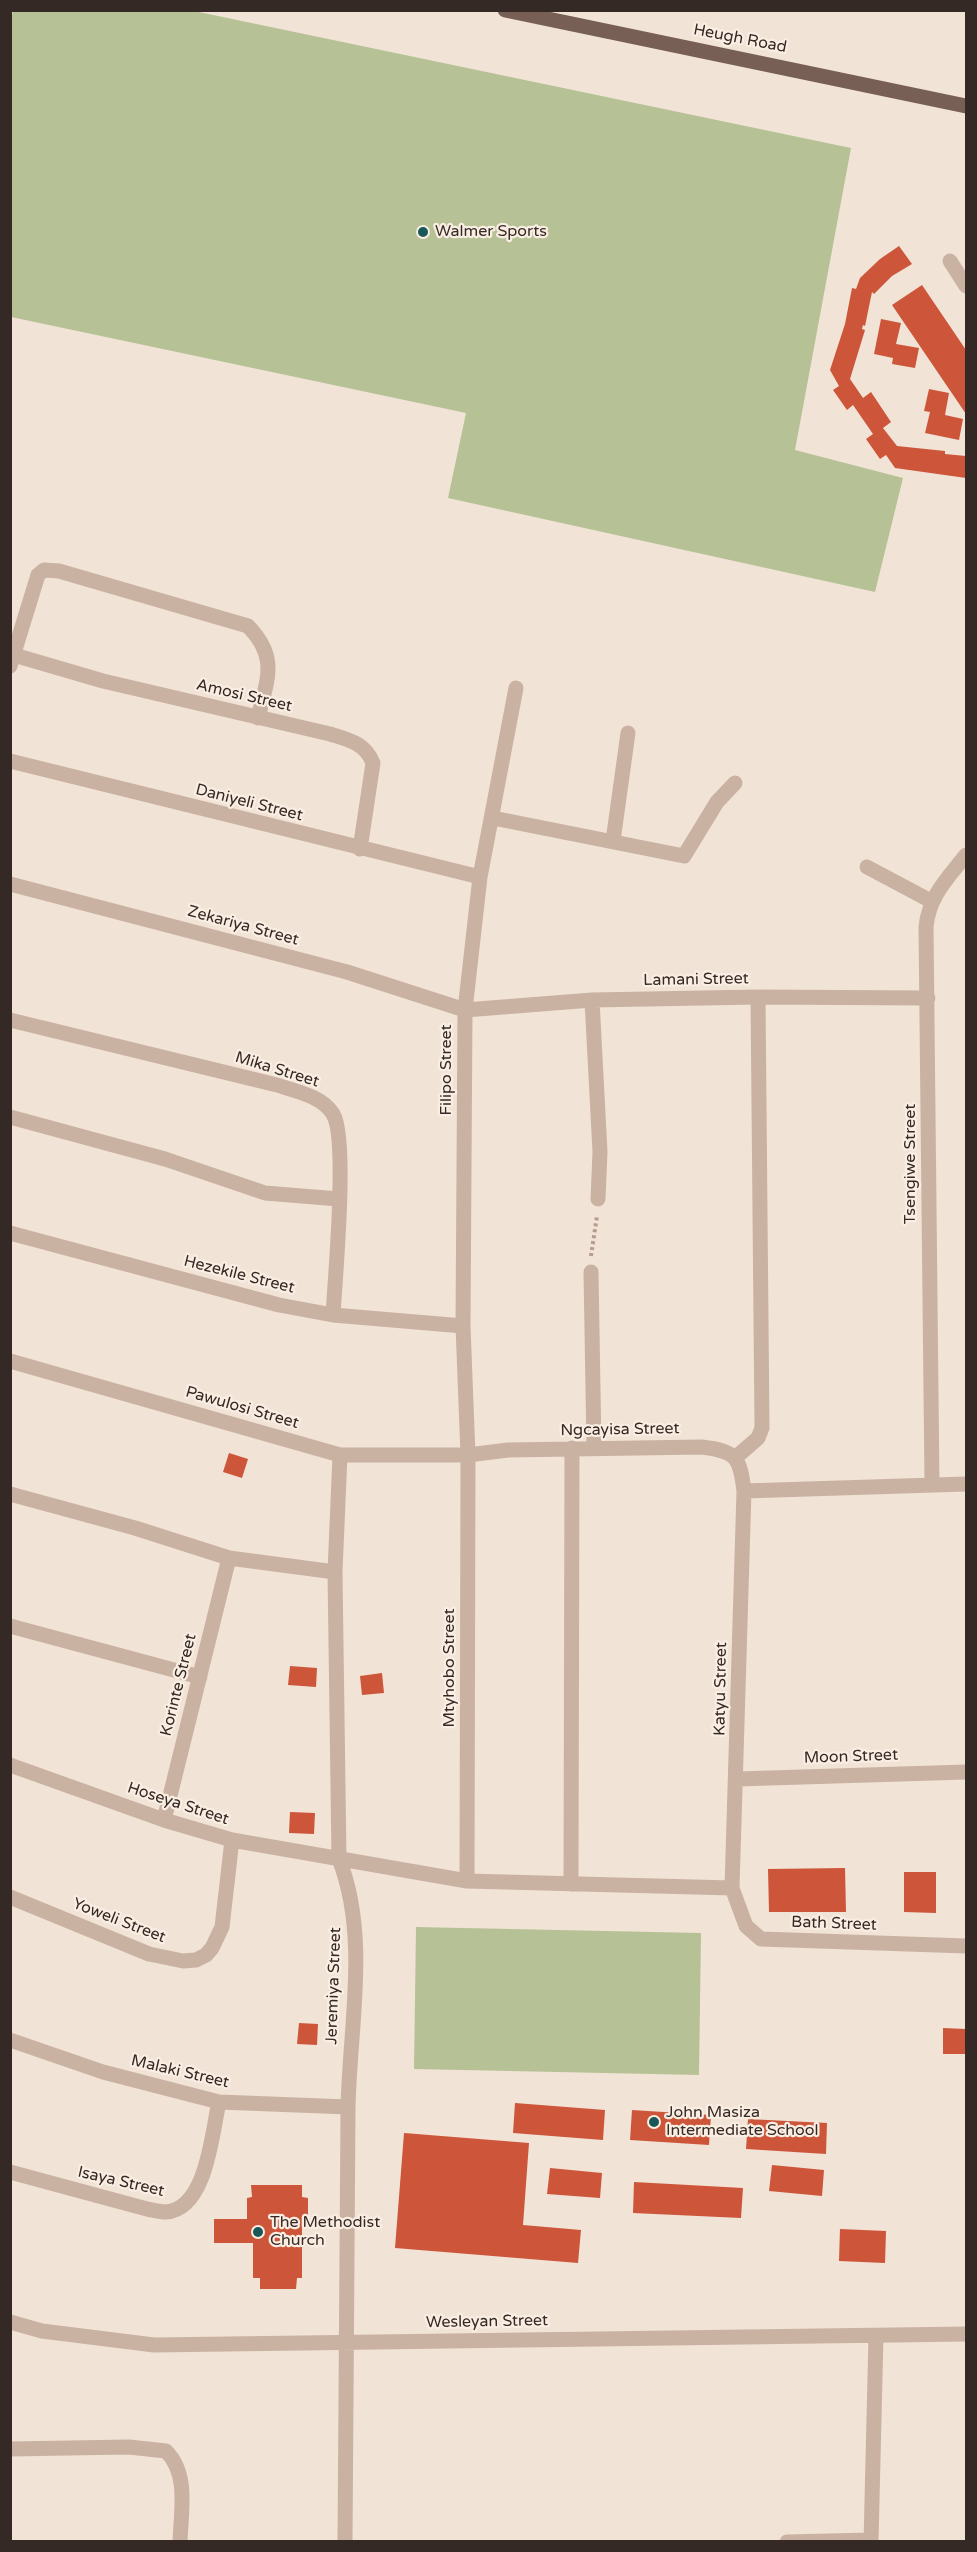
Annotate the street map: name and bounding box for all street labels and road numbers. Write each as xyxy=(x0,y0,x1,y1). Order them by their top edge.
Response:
street label: Heugh Road xyxy=(692,21,788,57)
street label: Amosi Street xyxy=(194,676,294,716)
street label: Daniyeli Street xyxy=(193,780,305,826)
street label: Zekariya Street xyxy=(185,902,301,950)
street label: Lamani Street xyxy=(643,969,749,991)
street label: Filipo Street xyxy=(437,1024,457,1116)
street label: Mika Street xyxy=(233,1048,321,1092)
street label: Tsengiwe Street xyxy=(901,1104,921,1224)
street label: Hezekile Street xyxy=(182,1252,296,1298)
street label: Pawulosi Street xyxy=(183,1383,301,1433)
street label: Ngcayisa Street xyxy=(560,1419,680,1441)
street label: Mtyhobo Street xyxy=(440,1608,460,1728)
street label: Korinte Street xyxy=(157,1632,201,1738)
street label: Katyu Street xyxy=(711,1642,731,1736)
street label: Moon Street xyxy=(804,1746,898,1768)
street label: Hoseya Street xyxy=(125,1779,231,1829)
street label: Yoweli Street xyxy=(70,1894,168,1948)
street label: Bath Street xyxy=(791,1913,877,1935)
street label: Jeremiya Street xyxy=(322,1927,346,2045)
street label: Malaki Street xyxy=(129,2051,231,2093)
street label: Isaya Street xyxy=(76,2163,166,2201)
street label: Wesleyan Street xyxy=(426,2311,548,2333)

